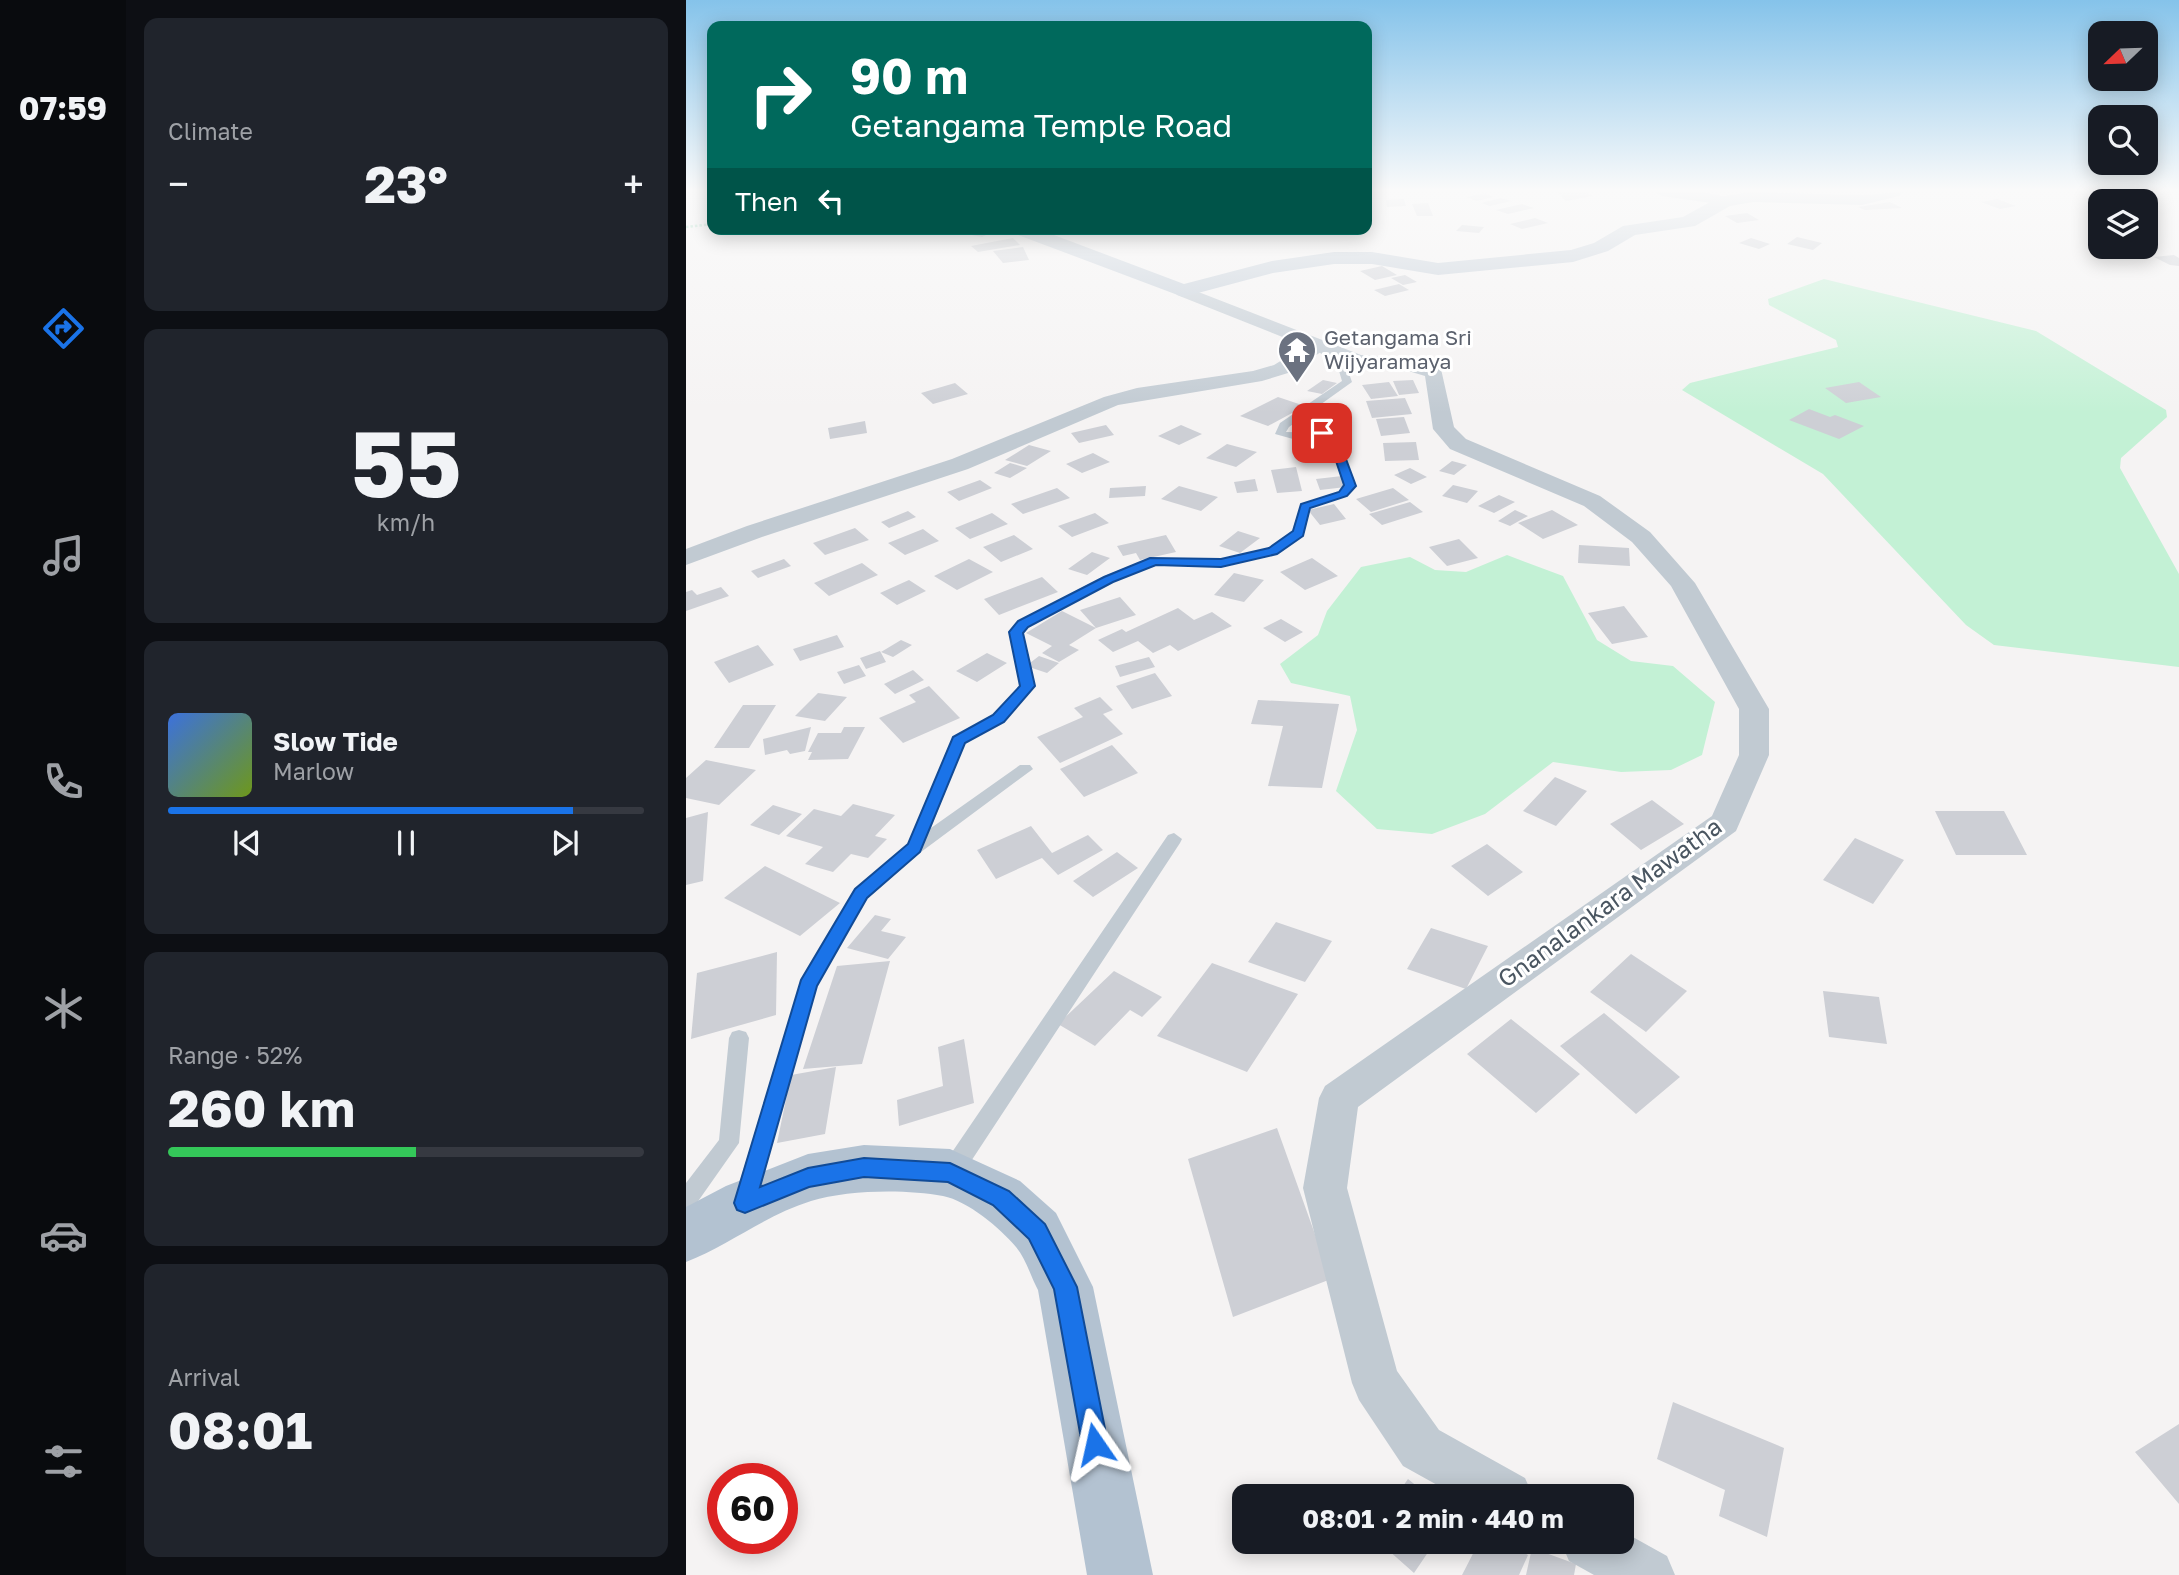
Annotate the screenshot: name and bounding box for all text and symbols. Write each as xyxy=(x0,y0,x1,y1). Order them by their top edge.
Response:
north arrow xyxy=(2088,21,2158,91)
map controls xyxy=(2088,21,2158,259)
text: 90 m xyxy=(850,46,968,105)
icon: right xyxy=(735,49,826,140)
text: 07:59 xyxy=(19,89,107,127)
button: search xyxy=(2088,105,2158,175)
text: Getangama Temple Road xyxy=(850,106,1232,144)
text: Climate xyxy=(168,117,253,145)
text: 23° xyxy=(364,152,448,214)
text: − xyxy=(168,161,189,206)
text: + xyxy=(623,161,644,206)
icon: left xyxy=(812,182,850,220)
text: Then xyxy=(735,186,798,217)
button: layers xyxy=(2088,189,2158,259)
icon: directions xyxy=(39,304,88,353)
place label: Getangama Sri Wijyaramaya xyxy=(1324,324,1472,374)
temple icon: Getangama Sri Wijyaramaya xyxy=(1276,329,1318,384)
pin xyxy=(1292,403,1352,463)
text: 55 xyxy=(350,408,462,517)
icon: arrive xyxy=(1303,414,1341,452)
text: km/h xyxy=(377,508,435,536)
icon: music xyxy=(39,531,88,580)
text: Slow Tide xyxy=(273,726,398,757)
icon: phone xyxy=(39,757,88,806)
text: Marlow xyxy=(273,757,354,785)
street label: Gnanalankara Mawatha xyxy=(1492,811,1727,993)
icon: previous xyxy=(228,824,266,862)
icon: pause xyxy=(387,824,425,862)
icon: next xyxy=(546,824,584,862)
icon: climate xyxy=(39,984,88,1033)
text: Range · 52% xyxy=(168,1041,302,1069)
text: 260 km xyxy=(168,1076,355,1138)
icon: car xyxy=(39,1211,88,1260)
text: Arrival xyxy=(168,1363,240,1391)
text: 08:01 xyxy=(168,1398,312,1460)
position arrow xyxy=(1058,1407,1132,1481)
icon: filters xyxy=(39,1437,88,1486)
speed limit sign: 60 xyxy=(707,1463,798,1554)
text: 08:01 · 2 min · 440 m xyxy=(1302,1503,1564,1534)

